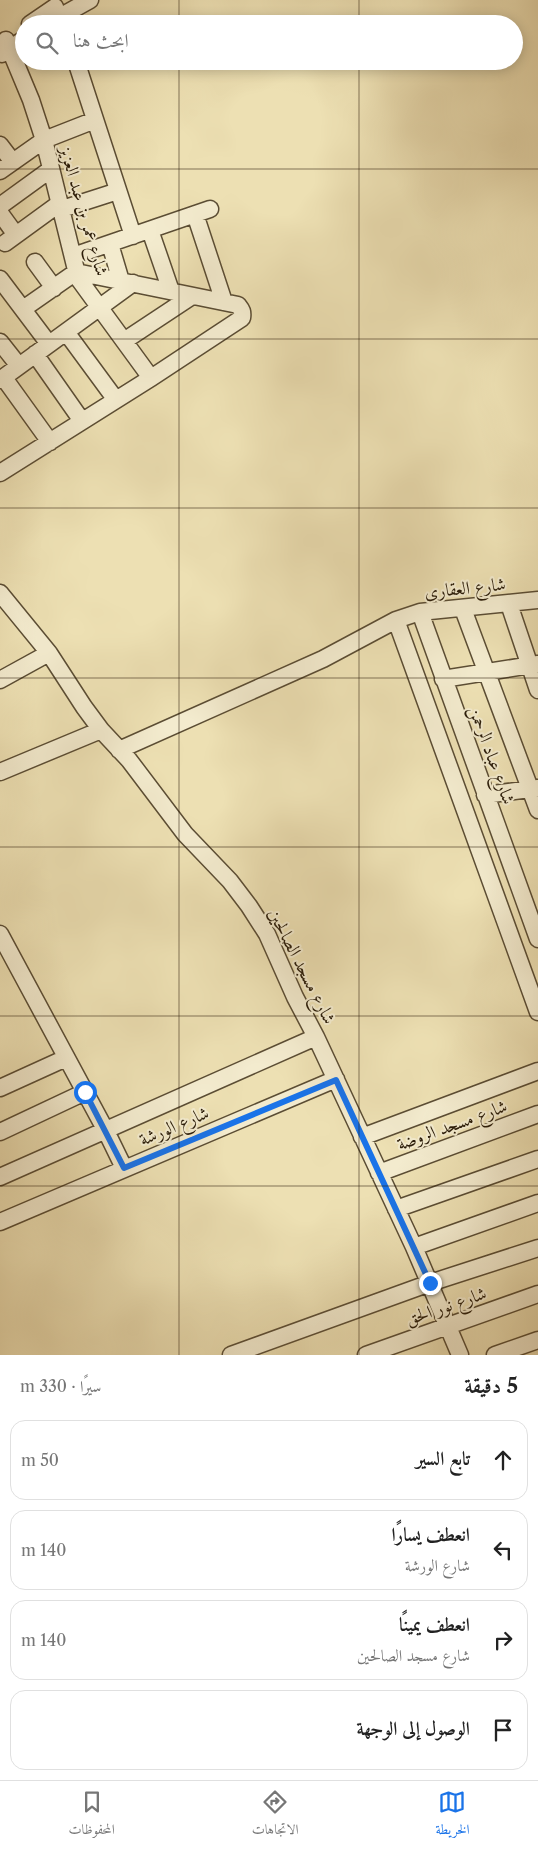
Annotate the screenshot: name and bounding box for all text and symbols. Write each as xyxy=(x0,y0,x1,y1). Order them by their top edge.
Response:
search box xyxy=(15,15,523,70)
icon: search xyxy=(33,29,61,57)
text: ابحث هنا xyxy=(73,29,129,52)
street label: شارع عمر بن عبد العزيز xyxy=(51,142,113,280)
street label: شارع العقارى xyxy=(423,573,507,607)
street label: شارع عباد الرحمن xyxy=(460,703,520,809)
street label: شارع مسجد الصالحين xyxy=(260,904,341,1029)
route start xyxy=(74,1081,97,1104)
street label: شارع مسجد الروضة xyxy=(394,1095,512,1159)
street label: شارع الورشة xyxy=(136,1102,214,1154)
route end xyxy=(419,1272,442,1295)
street label: شارع نور الحق xyxy=(403,1282,491,1334)
text: 5 دقيقة xyxy=(464,1373,518,1398)
text: سيرًا · 330 m xyxy=(20,1376,101,1396)
icon: ahead xyxy=(489,1446,517,1474)
text: تابع السير xyxy=(416,1447,470,1470)
text: 50 m xyxy=(21,1450,59,1470)
text: انعطف يسارًا xyxy=(391,1523,470,1546)
icon: left xyxy=(489,1536,517,1564)
text: 140 m xyxy=(21,1540,66,1560)
text: شارع الورشة xyxy=(405,1555,470,1575)
text: انعطف يمينًا xyxy=(399,1613,470,1636)
icon: right xyxy=(489,1626,517,1654)
text: 140 m xyxy=(21,1630,66,1650)
text: شارع مسجد الصالحين xyxy=(357,1645,470,1665)
icon: arrive xyxy=(489,1716,517,1744)
text: الوصول إلى الوجهة xyxy=(356,1717,470,1740)
tab: المحفوظات xyxy=(69,1788,115,1843)
tab: الاتجاهات xyxy=(252,1788,298,1843)
tab: الخريطة xyxy=(435,1788,470,1843)

